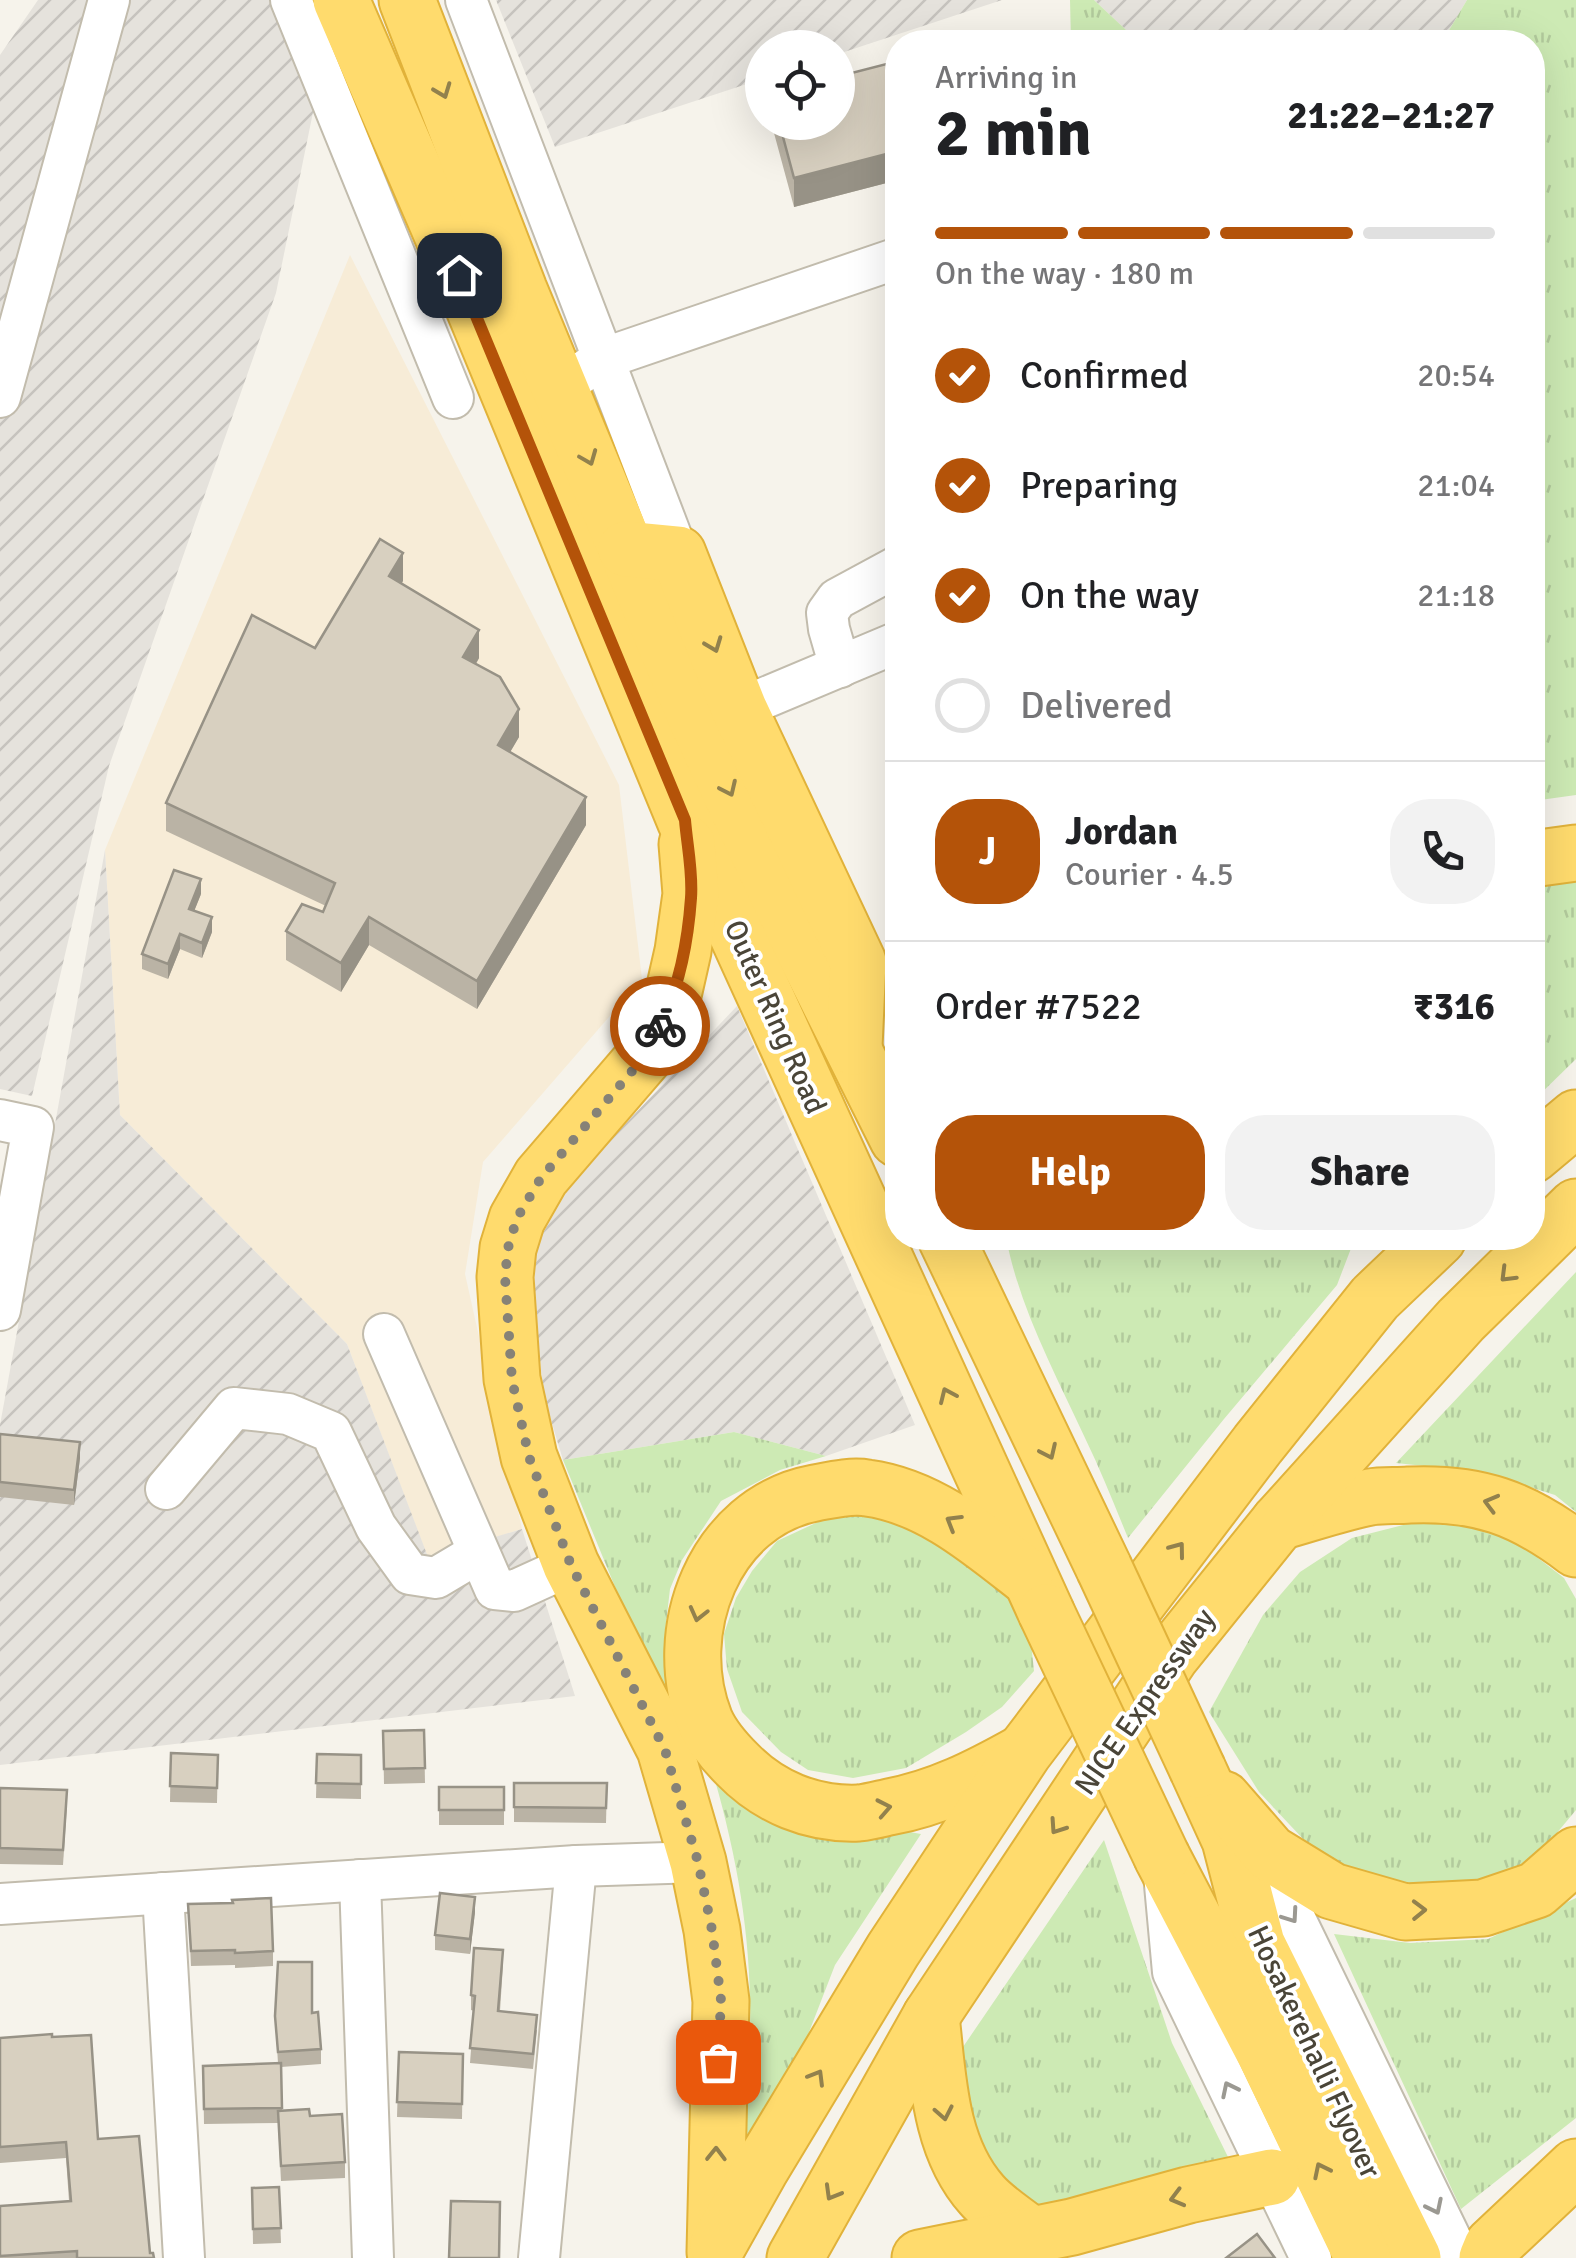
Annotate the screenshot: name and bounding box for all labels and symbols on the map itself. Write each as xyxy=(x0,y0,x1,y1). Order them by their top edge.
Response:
one-way arrow xyxy=(431,81,452,98)
pin xyxy=(417,233,502,318)
one-way arrow xyxy=(577,447,597,465)
one-way arrow xyxy=(702,635,722,652)
one-way arrow xyxy=(717,779,737,797)
street label: Outer Ring Road xyxy=(716,914,834,1120)
courier xyxy=(610,976,710,1076)
one-way arrow xyxy=(1500,1263,1518,1281)
one-way arrow xyxy=(940,1387,960,1405)
one-way arrow xyxy=(1037,1441,1057,1459)
one-way arrow xyxy=(1483,1494,1500,1515)
one-way arrow xyxy=(946,1515,964,1534)
one-way arrow xyxy=(1166,1542,1184,1560)
street label: NICE Expressway xyxy=(1067,1601,1223,1803)
one-way arrow xyxy=(689,1605,710,1622)
one-way arrow xyxy=(875,1798,892,1819)
one-way arrow xyxy=(1051,1816,1070,1834)
one-way arrow xyxy=(1412,1900,1427,1921)
one-way arrow xyxy=(1279,1905,1297,1923)
street label: Hosakerehalli Flyover xyxy=(1239,1920,1389,2184)
pin xyxy=(676,2020,761,2105)
one-way arrow xyxy=(805,2070,824,2088)
one-way arrow xyxy=(1222,2081,1242,2099)
one-way arrow xyxy=(933,2105,954,2121)
one-way arrow xyxy=(706,2146,727,2162)
one-way arrow xyxy=(1313,2162,1333,2180)
one-way arrow xyxy=(825,2182,844,2200)
one-way arrow xyxy=(1169,2186,1186,2207)
one-way arrow xyxy=(1423,2197,1443,2215)

